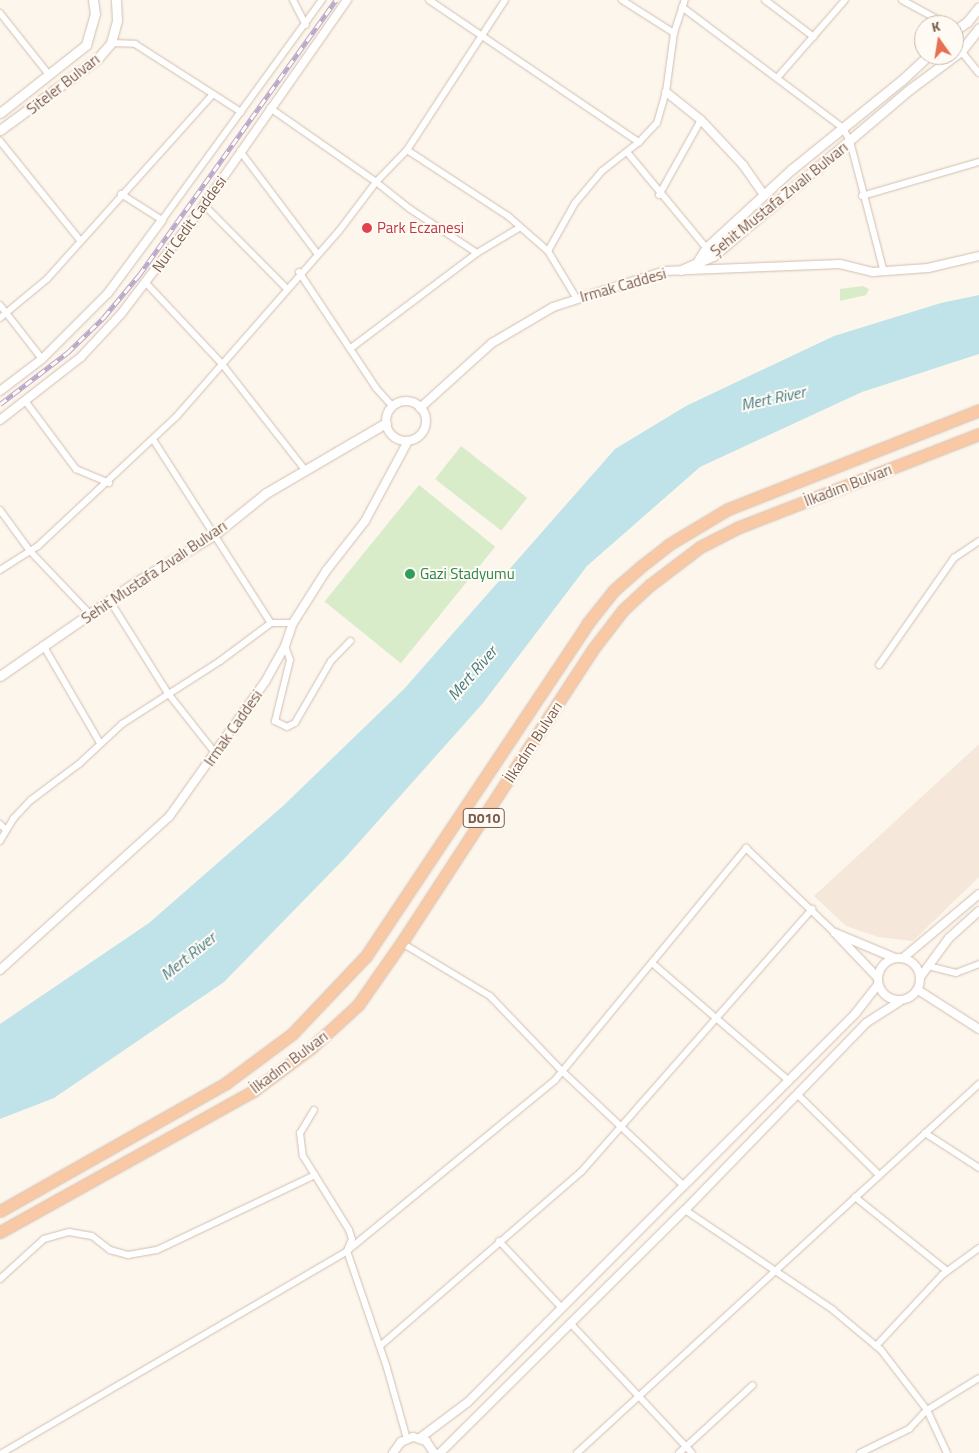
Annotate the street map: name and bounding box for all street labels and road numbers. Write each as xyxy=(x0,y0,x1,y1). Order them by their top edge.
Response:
street label: Siteler Bulvarı xyxy=(23,50,103,118)
street label: Şehit Mustafa Zıvalı Bulvarı xyxy=(707,138,851,260)
street label: Nuri Cedit Caddesi xyxy=(148,172,230,276)
street label: Irmak Caddesi xyxy=(578,264,668,306)
street label: İlkadım Bulvarı xyxy=(802,460,894,510)
street label: Sehit Mustafa Zıvalı Bulvarı xyxy=(78,517,230,627)
street label: Irmak Caddesi xyxy=(200,686,266,770)
street label: İlkadım Bulvarı xyxy=(500,698,566,786)
road number: D010 xyxy=(463,806,505,830)
street label: İlkadım Bulvarı xyxy=(247,1027,331,1097)

